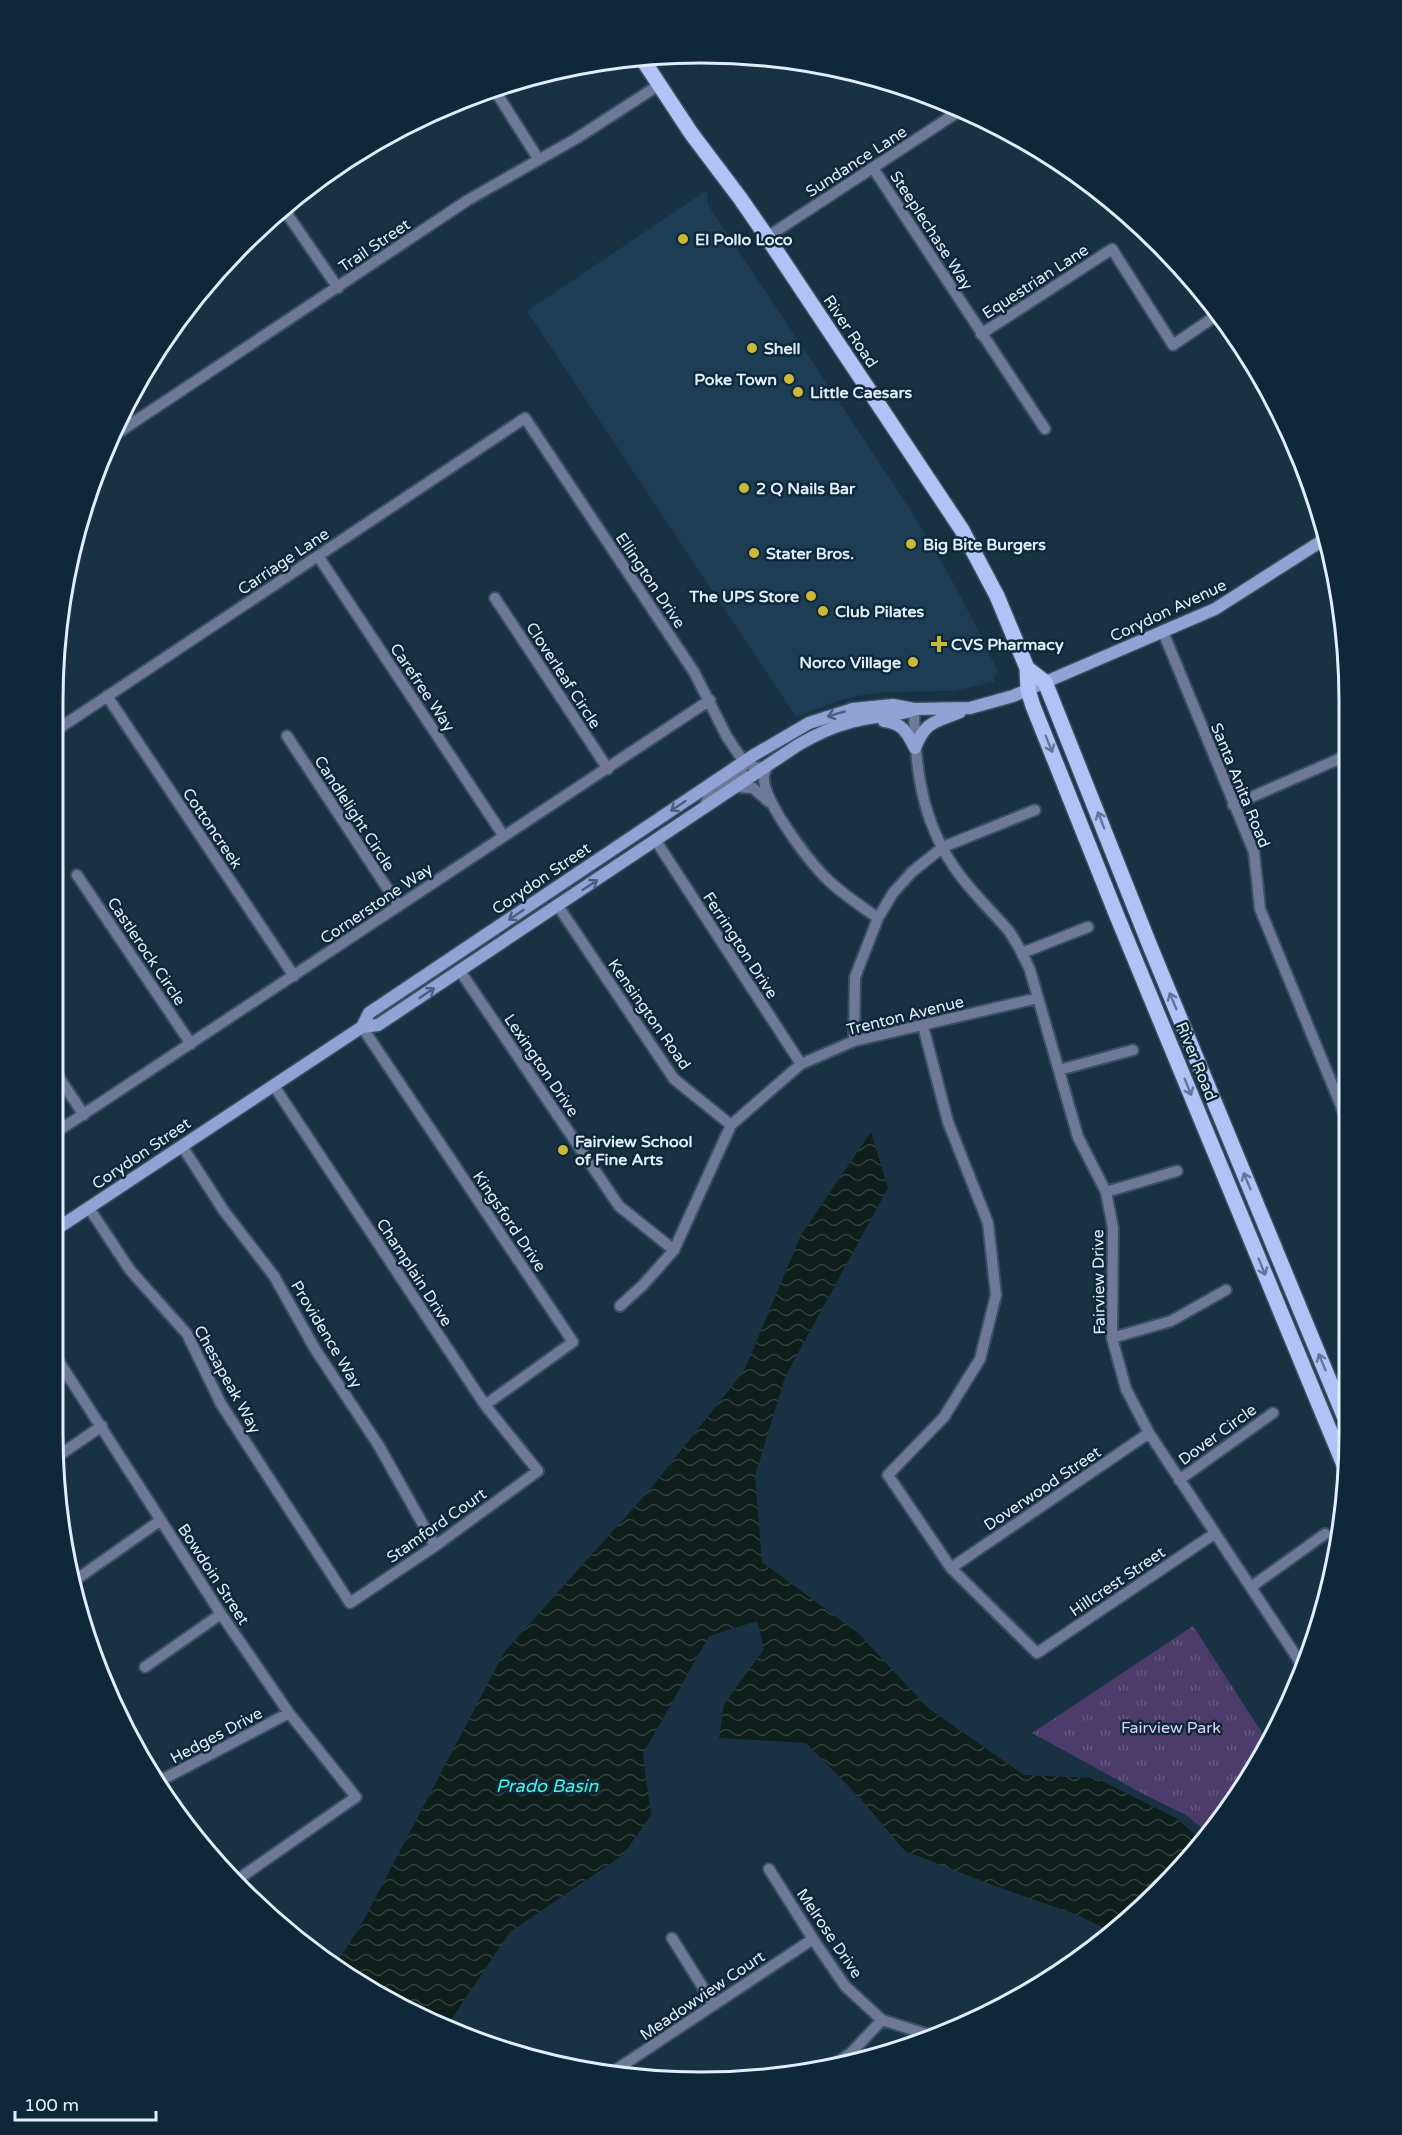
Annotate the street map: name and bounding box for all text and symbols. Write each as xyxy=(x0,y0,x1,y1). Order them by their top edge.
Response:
street label: Sundance Lane xyxy=(802,122,911,202)
street label: Steeplechase Way xyxy=(885,167,977,294)
street label: Trail Street xyxy=(335,215,414,277)
place label: El Pollo Loco xyxy=(695,230,793,250)
marker: El Pollo Loco xyxy=(676,232,690,246)
street label: Equestrian Lane xyxy=(979,240,1092,324)
street label: River Road xyxy=(819,291,882,372)
place label: Shell xyxy=(764,339,801,359)
marker: Shell xyxy=(745,341,759,355)
place label: Poke Town xyxy=(694,370,777,390)
marker: Poke Town xyxy=(782,372,796,386)
place label: Little Caesars xyxy=(810,383,913,403)
marker: Little Caesars xyxy=(791,385,805,399)
place label: 2 Q Nails Bar xyxy=(756,479,856,499)
marker: 2 Q Nails Bar xyxy=(737,481,751,495)
street label: Carriage Lane xyxy=(234,524,333,600)
street label: Ellington Drive xyxy=(611,529,690,632)
place label: Big Bite Burgers xyxy=(923,535,1046,555)
marker: Big Bite Burgers xyxy=(904,537,918,551)
place label: Stater Bros. xyxy=(766,544,854,564)
marker: Stater Bros. xyxy=(747,546,761,560)
street label: Corydon Avenue xyxy=(1107,575,1230,647)
place label: The UPS Store xyxy=(688,587,799,607)
marker: The UPS Store xyxy=(804,589,818,603)
place label: Club Pilates xyxy=(835,602,925,622)
marker: Club Pilates xyxy=(816,604,830,618)
street label: Cloverleaf Circle xyxy=(521,619,605,733)
place label: CVS Pharmacy xyxy=(951,635,1064,655)
marker: CVS Pharmacy xyxy=(932,637,946,651)
street label: Carefree Way xyxy=(385,640,459,736)
place label: Norco Village xyxy=(799,653,901,673)
marker: Norco Village xyxy=(906,655,920,669)
one-way arrow xyxy=(827,709,846,720)
street label: Santa Anita Road xyxy=(1206,720,1274,851)
one-way arrow xyxy=(1044,735,1055,753)
street label: Candlelight Circle xyxy=(309,752,399,875)
street label: Cottoncreek xyxy=(178,784,247,873)
one-way arrow xyxy=(670,800,687,813)
one-way arrow xyxy=(1094,811,1105,830)
street label: Corydon Street xyxy=(488,838,595,919)
street label: Cornerstone Way xyxy=(317,859,437,949)
one-way arrow xyxy=(581,879,597,891)
street label: Ferrington Drive xyxy=(698,888,782,1003)
street label: Castlerock Circle xyxy=(103,894,190,1010)
one-way arrow xyxy=(508,909,525,921)
street label: Kensington Road xyxy=(603,955,695,1074)
one-way arrow xyxy=(418,986,435,998)
street label: Trenton Avenue xyxy=(845,992,966,1040)
one-way arrow xyxy=(1167,993,1178,1011)
street label: Lexington Drive xyxy=(499,1010,583,1121)
street label: River Road xyxy=(1171,1019,1221,1104)
one-way arrow xyxy=(1183,1077,1194,1095)
street label: Corydon Street xyxy=(88,1113,195,1194)
place label: Fairview School of Fine Arts xyxy=(575,1132,692,1170)
marker: Fairview School of Fine Arts xyxy=(556,1143,570,1157)
street label: Kingsford Drive xyxy=(468,1167,550,1276)
one-way arrow xyxy=(1241,1173,1252,1191)
street label: Champlain Drive xyxy=(372,1215,457,1330)
street label: Fairview Drive xyxy=(1088,1229,1110,1335)
one-way arrow xyxy=(1257,1257,1268,1276)
street label: Providence Way xyxy=(286,1277,366,1392)
street label: Chesapeak Way xyxy=(189,1322,265,1437)
one-way arrow xyxy=(1316,1353,1327,1371)
street label: Dover Circle xyxy=(1175,1400,1261,1470)
street label: Doverwood Street xyxy=(980,1442,1105,1535)
street label: Stamford Court xyxy=(383,1484,490,1568)
street label: Bowdoin Street xyxy=(173,1520,253,1629)
street label: Hillcrest Street xyxy=(1066,1543,1169,1621)
street label: Hedges Drive xyxy=(167,1703,266,1769)
park label: Fairview Park xyxy=(1121,1718,1221,1738)
water label: Prado Basin xyxy=(496,1775,599,1797)
street label: Melrose Drive xyxy=(792,1885,867,1982)
street label: Meadowview Court xyxy=(636,1947,769,2045)
scale bar xyxy=(15,2084,156,2122)
text: 100 m xyxy=(24,2094,79,2116)

